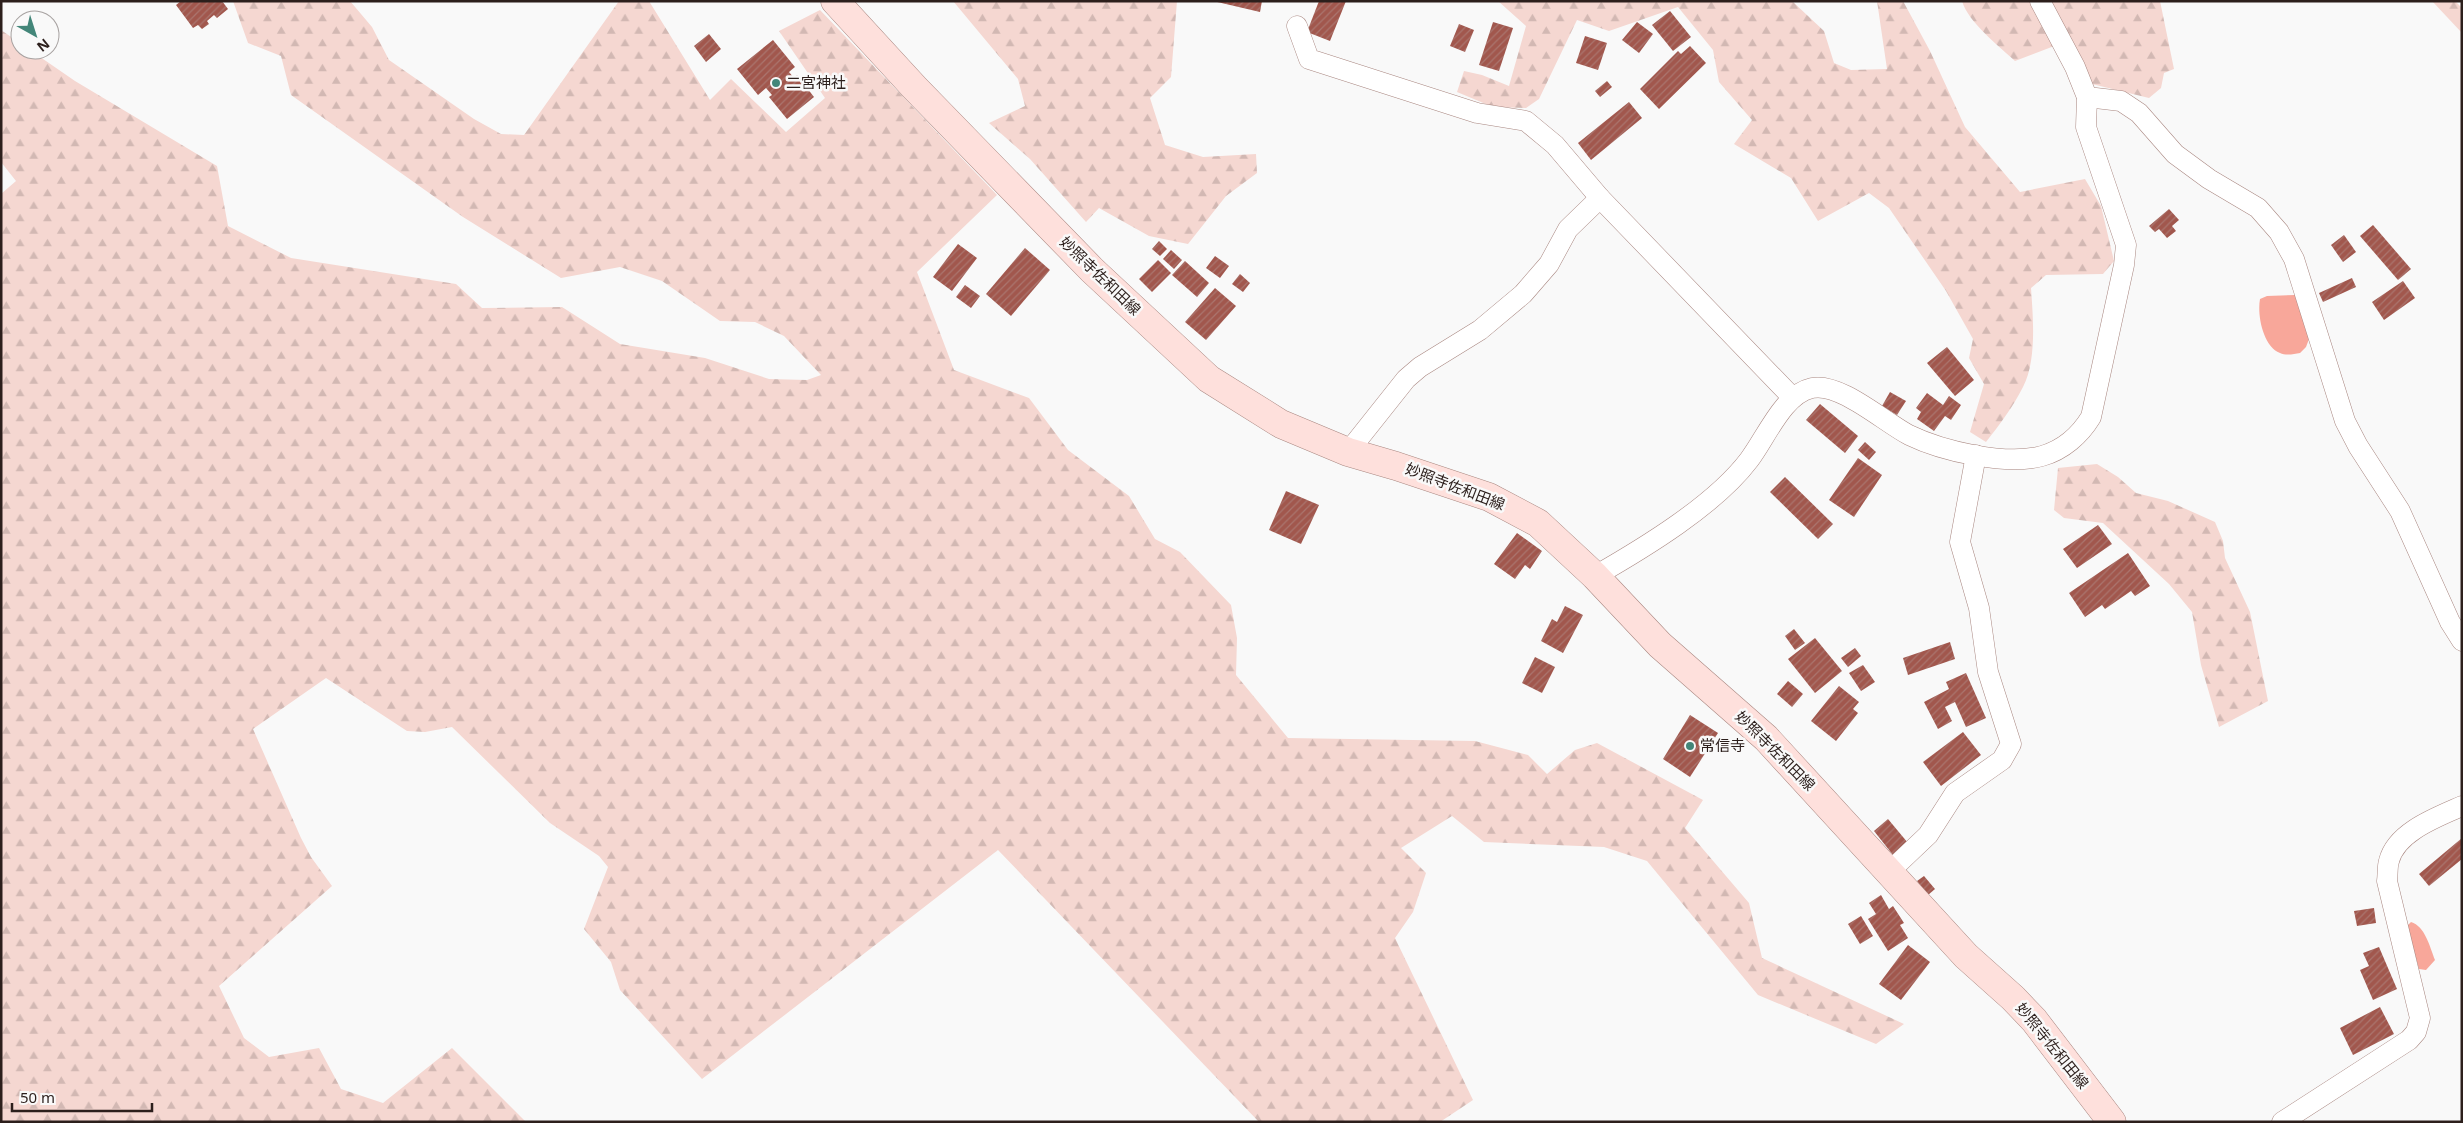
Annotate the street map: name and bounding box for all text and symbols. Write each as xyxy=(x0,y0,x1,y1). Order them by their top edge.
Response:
north arrow xyxy=(10,10,60,60)
text: N xyxy=(33,35,54,56)
place label: 二宮神社 xyxy=(786,72,846,92)
marker: 二宮神社 xyxy=(770,77,782,89)
street label: 妙照寺佐和田線 xyxy=(1056,232,1145,319)
street label: 妙照寺佐和田線 xyxy=(1403,458,1508,514)
street label: 妙照寺佐和田線 xyxy=(1732,706,1820,794)
place label: 常信寺 xyxy=(1700,735,1745,755)
marker: 常信寺 xyxy=(1684,740,1696,752)
street label: 妙照寺佐和田線 xyxy=(2012,998,2094,1092)
scale bar xyxy=(12,1080,152,1112)
text: 50 m xyxy=(20,1087,55,1107)

